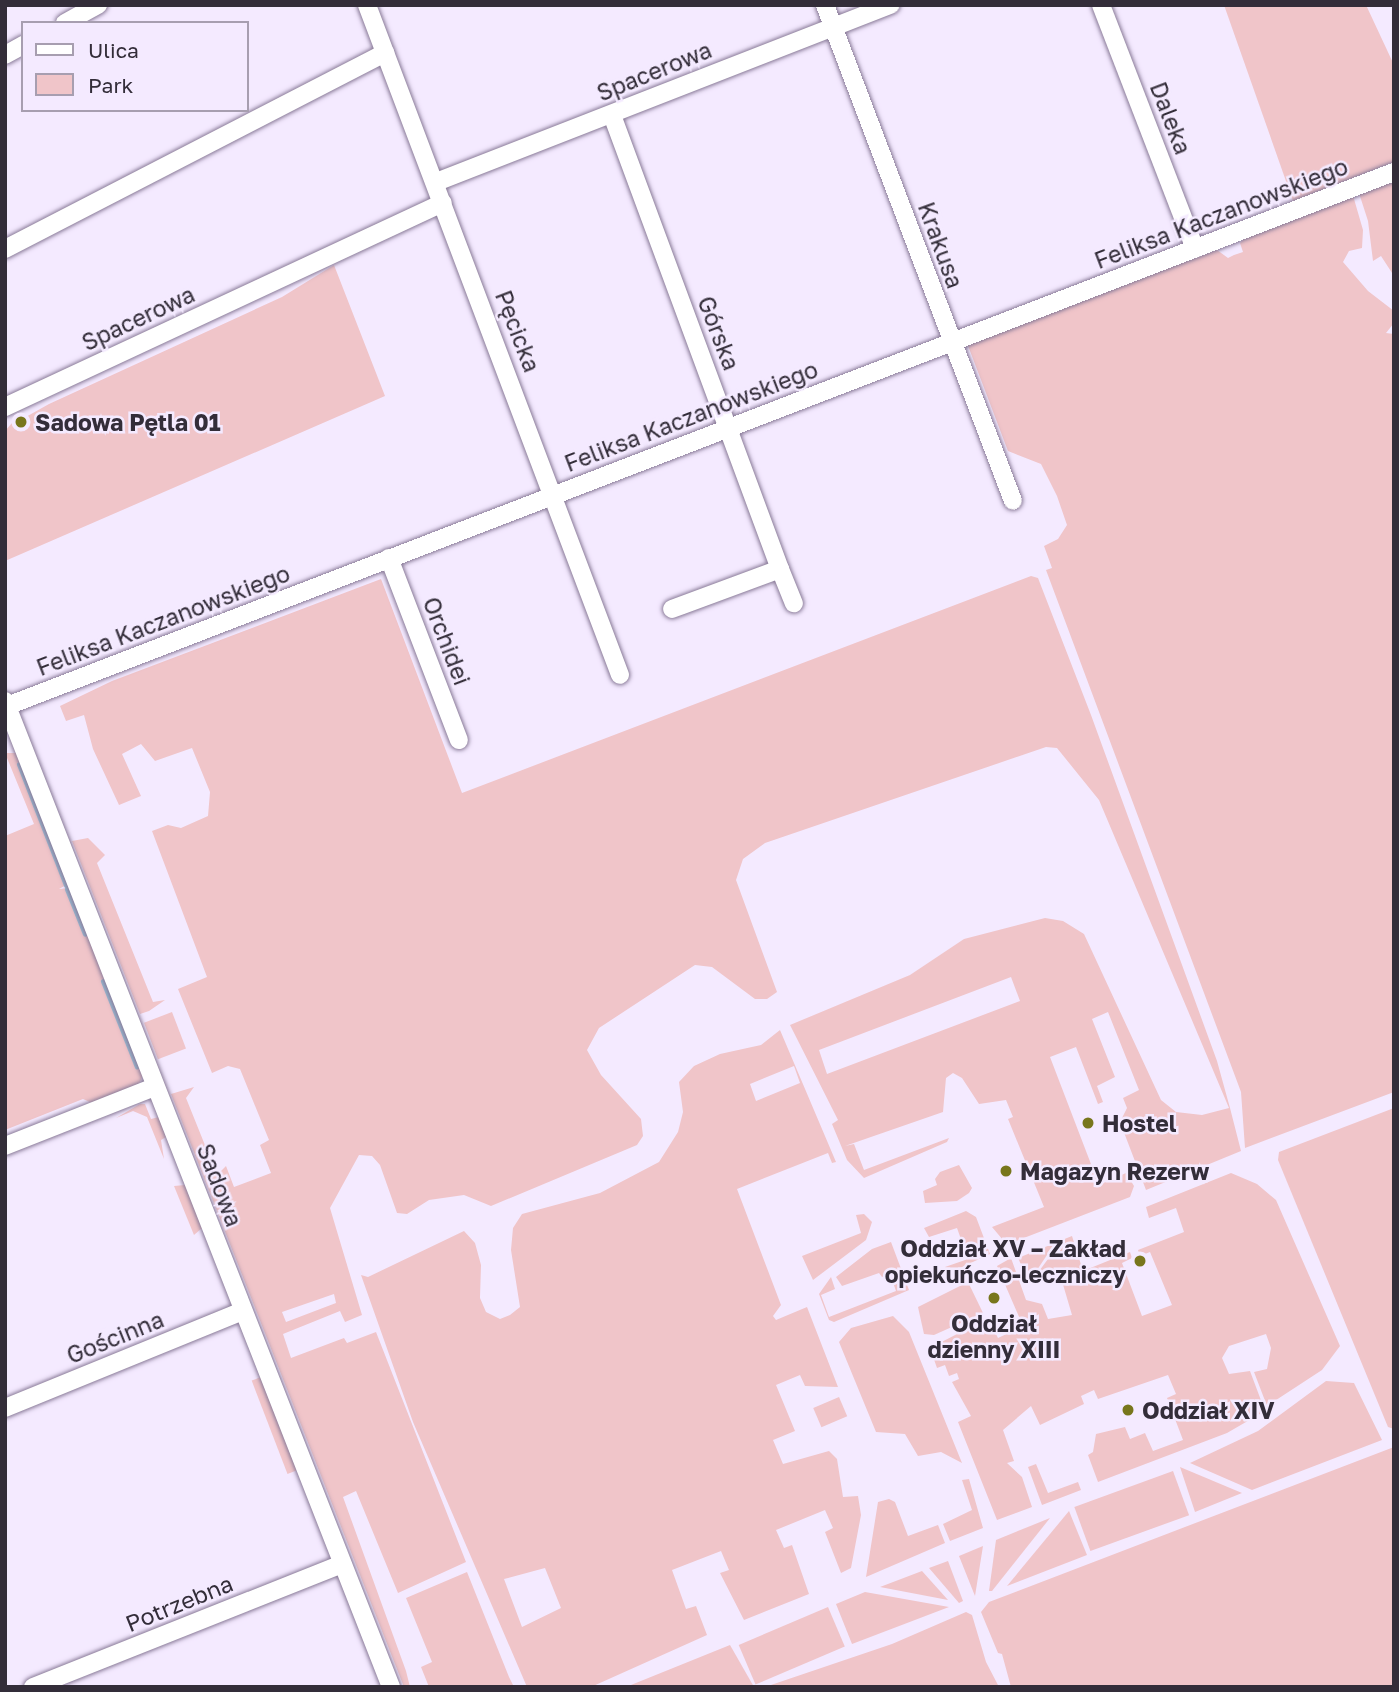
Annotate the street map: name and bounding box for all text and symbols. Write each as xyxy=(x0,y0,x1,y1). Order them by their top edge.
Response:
legend xyxy=(21,21,248,112)
street label: Spacerowa xyxy=(593,36,715,106)
text: Ulica xyxy=(88,37,139,63)
text: Park xyxy=(88,72,133,98)
street label: Daleka xyxy=(1145,78,1197,158)
street label: Feliksa Kaczanowskiego xyxy=(1090,152,1352,274)
street label: Krakusa xyxy=(913,198,969,292)
street label: Spacerowa xyxy=(77,280,199,356)
street label: Pęcicka xyxy=(490,286,546,376)
street label: Górska xyxy=(692,292,746,374)
street label: Feliksa Kaczanowskiego xyxy=(560,355,822,477)
place label: Sadowa Pętla 01 xyxy=(35,408,221,436)
marker: Sadowa Pętla 01 xyxy=(13,414,29,430)
street label: Feliksa Kaczanowskiego xyxy=(32,559,294,681)
street label: Orchidei xyxy=(418,593,476,689)
place label: Hostel xyxy=(1102,1109,1177,1137)
marker: Hostel xyxy=(1080,1115,1096,1131)
street label: Sadowa xyxy=(192,1140,248,1230)
place label: Magazyn Rezerw xyxy=(1020,1157,1209,1185)
marker: Magazyn Rezerw xyxy=(998,1163,1014,1179)
place label: Oddział XV – Zakład opiekuńczo-leczniczy xyxy=(885,1234,1126,1288)
marker: Oddział XV – Zakład opiekuńczo-leczniczy xyxy=(1132,1253,1148,1269)
marker: Oddział dzienny XIII xyxy=(986,1290,1002,1306)
street label: Gościnna xyxy=(62,1305,168,1369)
place label: Oddział dzienny XIII xyxy=(928,1309,1060,1363)
place label: Oddział XIV xyxy=(1142,1396,1275,1424)
marker: Oddział XIV xyxy=(1120,1402,1136,1418)
street label: Potrzebna xyxy=(121,1569,237,1637)

